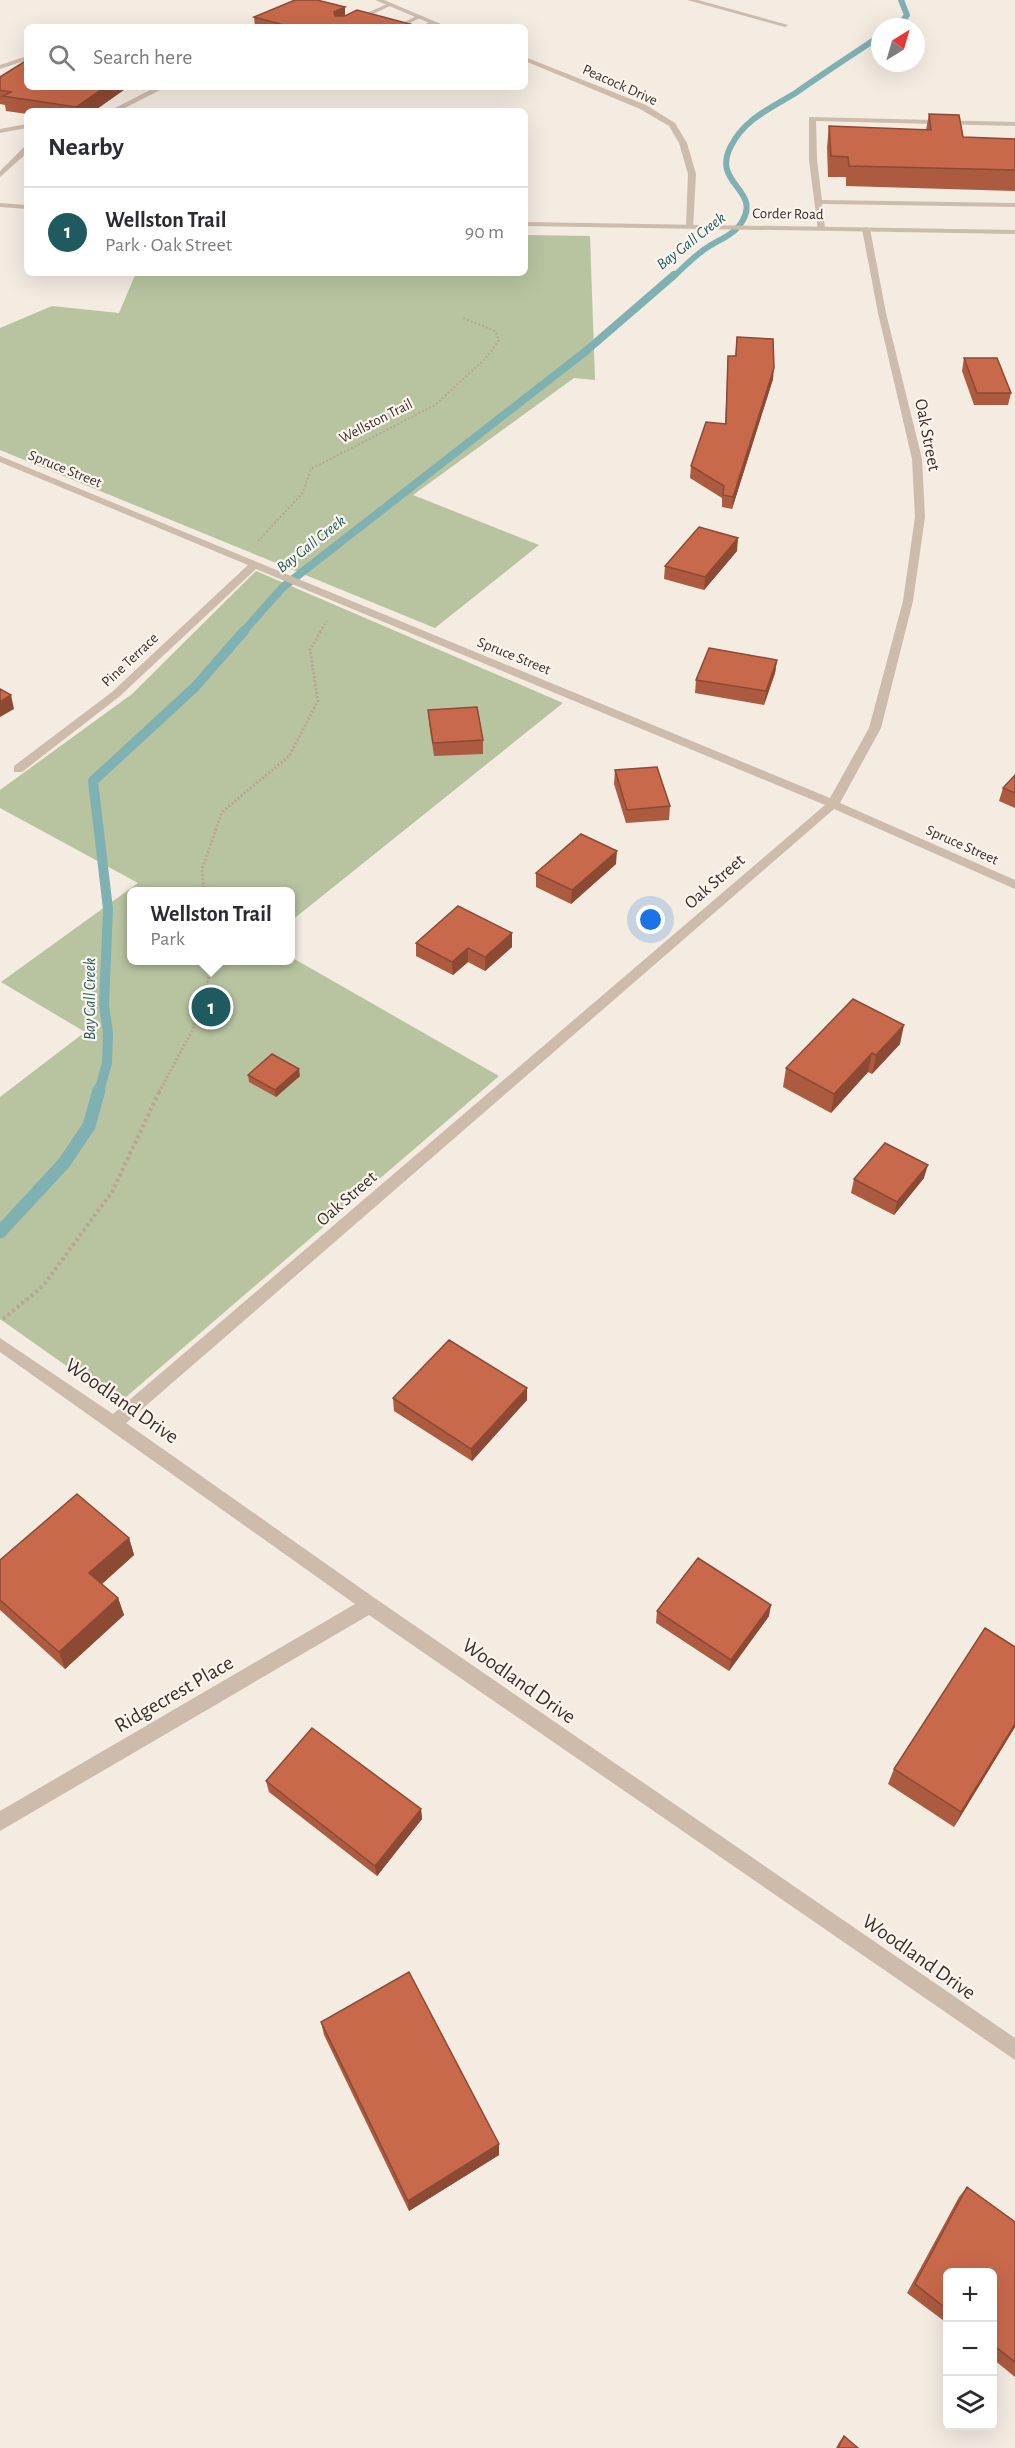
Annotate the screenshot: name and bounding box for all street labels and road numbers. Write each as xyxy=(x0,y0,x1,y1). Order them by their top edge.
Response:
street label: Peacock Drive xyxy=(580,62,660,108)
street label: Corder Road xyxy=(752,206,824,222)
street label: Wellston Trail xyxy=(337,396,415,446)
street label: Oak Street xyxy=(911,397,943,473)
street label: Spruce Street xyxy=(26,448,104,491)
street label: Pine Terrace xyxy=(99,630,161,690)
street label: Spruce Street xyxy=(475,635,553,678)
street label: Spruce Street xyxy=(924,822,1001,868)
street label: Oak Street xyxy=(681,851,749,913)
street label: Oak Street xyxy=(313,1168,381,1230)
street label: Woodland Drive xyxy=(62,1354,182,1448)
street label: Woodland Drive xyxy=(459,1634,579,1728)
street label: Ridgecrest Place xyxy=(111,1652,237,1736)
street label: Woodland Drive xyxy=(859,1910,979,2004)

